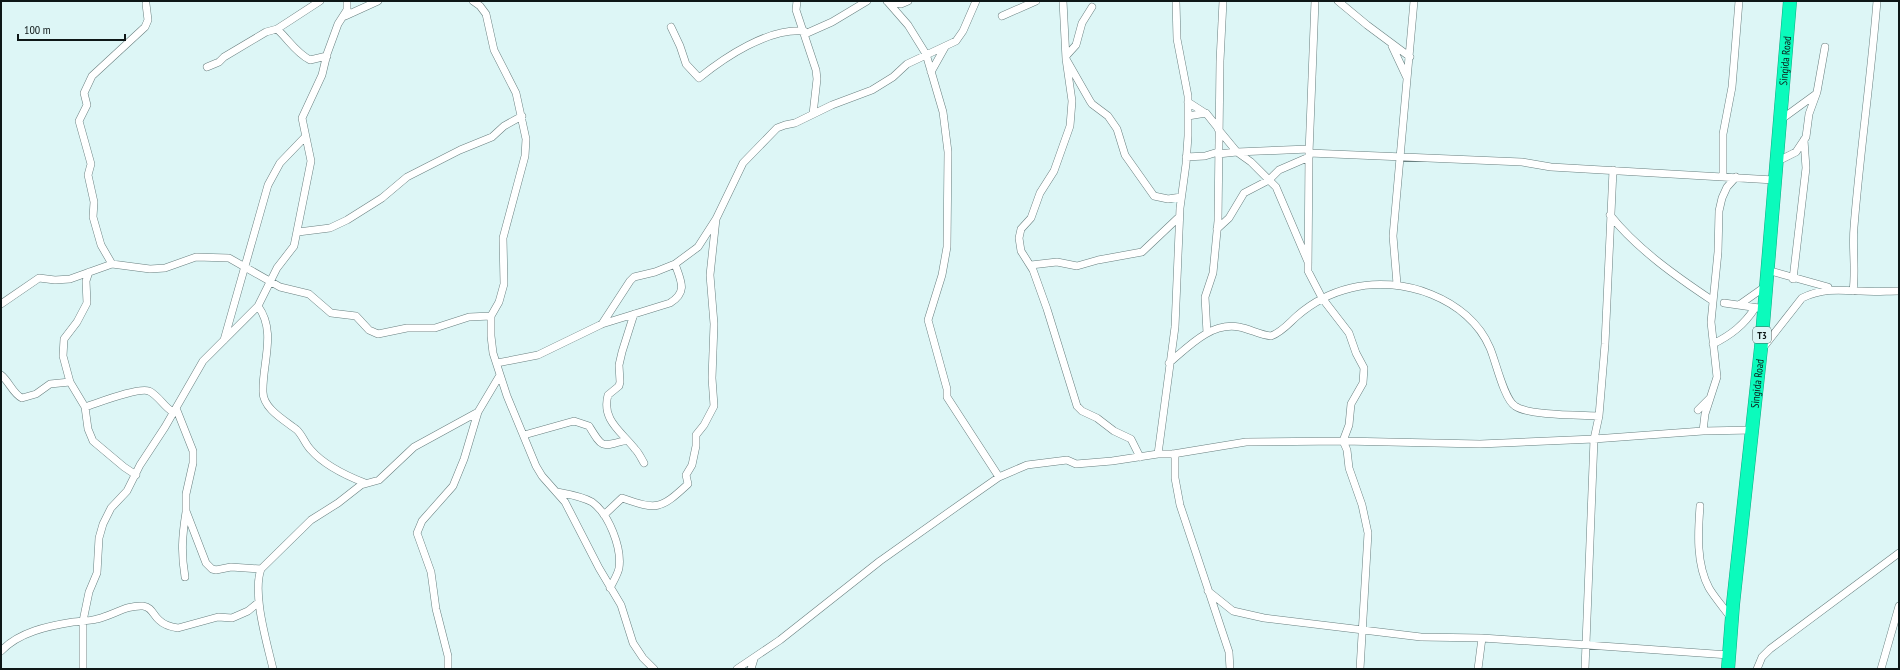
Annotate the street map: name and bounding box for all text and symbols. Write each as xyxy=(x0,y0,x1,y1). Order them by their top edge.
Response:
scale bar xyxy=(18,16,125,42)
text: 100 m xyxy=(24,22,51,37)
street label: Singida Road xyxy=(1776,35,1794,86)
road number: T3 xyxy=(1753,327,1771,343)
street label: Singida Road xyxy=(1747,358,1767,409)

